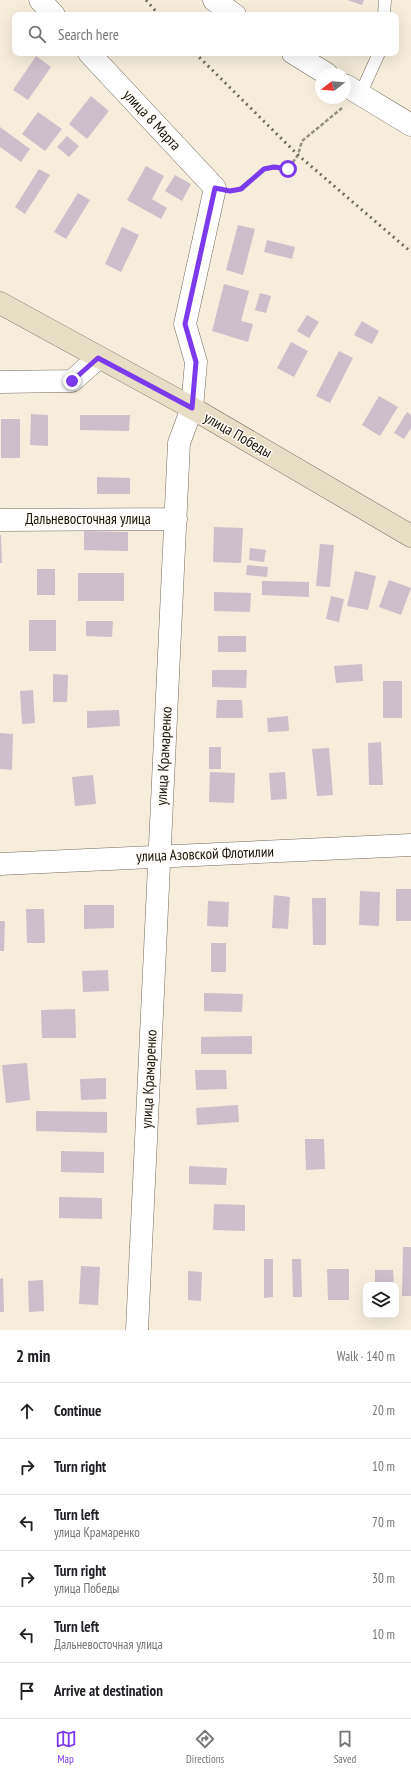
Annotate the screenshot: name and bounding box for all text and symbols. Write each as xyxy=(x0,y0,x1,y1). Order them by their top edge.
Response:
search box xyxy=(12,12,399,56)
icon: search xyxy=(26,23,48,45)
text: Search here xyxy=(58,25,119,44)
north arrow xyxy=(315,68,351,104)
street label: улица 8 Марта xyxy=(119,85,185,154)
route start xyxy=(279,160,297,178)
route end xyxy=(63,372,81,390)
street label: улица Победы xyxy=(201,407,276,462)
street label: Дальневосточная улица xyxy=(25,509,151,528)
street label: улица Крамаренко xyxy=(151,706,176,806)
street label: улица Азовской Флотилии xyxy=(136,842,274,865)
street label: улица Крамаренко xyxy=(136,1029,161,1129)
map controls xyxy=(363,1282,399,1318)
button: layers xyxy=(363,1282,399,1318)
text: 2 min xyxy=(16,1345,50,1367)
text: Walk · 140 m xyxy=(337,1348,395,1365)
icon: ahead xyxy=(16,1400,38,1422)
text: Continue xyxy=(54,1401,101,1420)
text: 20 m xyxy=(372,1402,395,1419)
icon: right xyxy=(16,1456,38,1478)
text: Turn right xyxy=(54,1457,106,1476)
text: 10 m xyxy=(372,1458,395,1475)
text: Turn left xyxy=(54,1505,99,1524)
icon: left xyxy=(16,1512,38,1534)
text: 70 m xyxy=(372,1514,395,1531)
text: улица Крамаренко xyxy=(54,1524,140,1541)
text: Turn right xyxy=(54,1561,106,1580)
icon: right xyxy=(16,1568,38,1590)
text: 30 m xyxy=(372,1570,395,1587)
text: улица Победы xyxy=(54,1580,119,1597)
text: Turn left xyxy=(54,1617,99,1636)
icon: left xyxy=(16,1624,38,1646)
text: 10 m xyxy=(372,1626,395,1643)
text: Дальневосточная улица xyxy=(54,1636,163,1653)
icon: arrive xyxy=(16,1680,38,1702)
text: Arrive at destination xyxy=(54,1681,163,1700)
tab: Map xyxy=(55,1728,77,1766)
tab: Directions xyxy=(186,1728,224,1766)
tab: Saved xyxy=(334,1728,356,1766)

